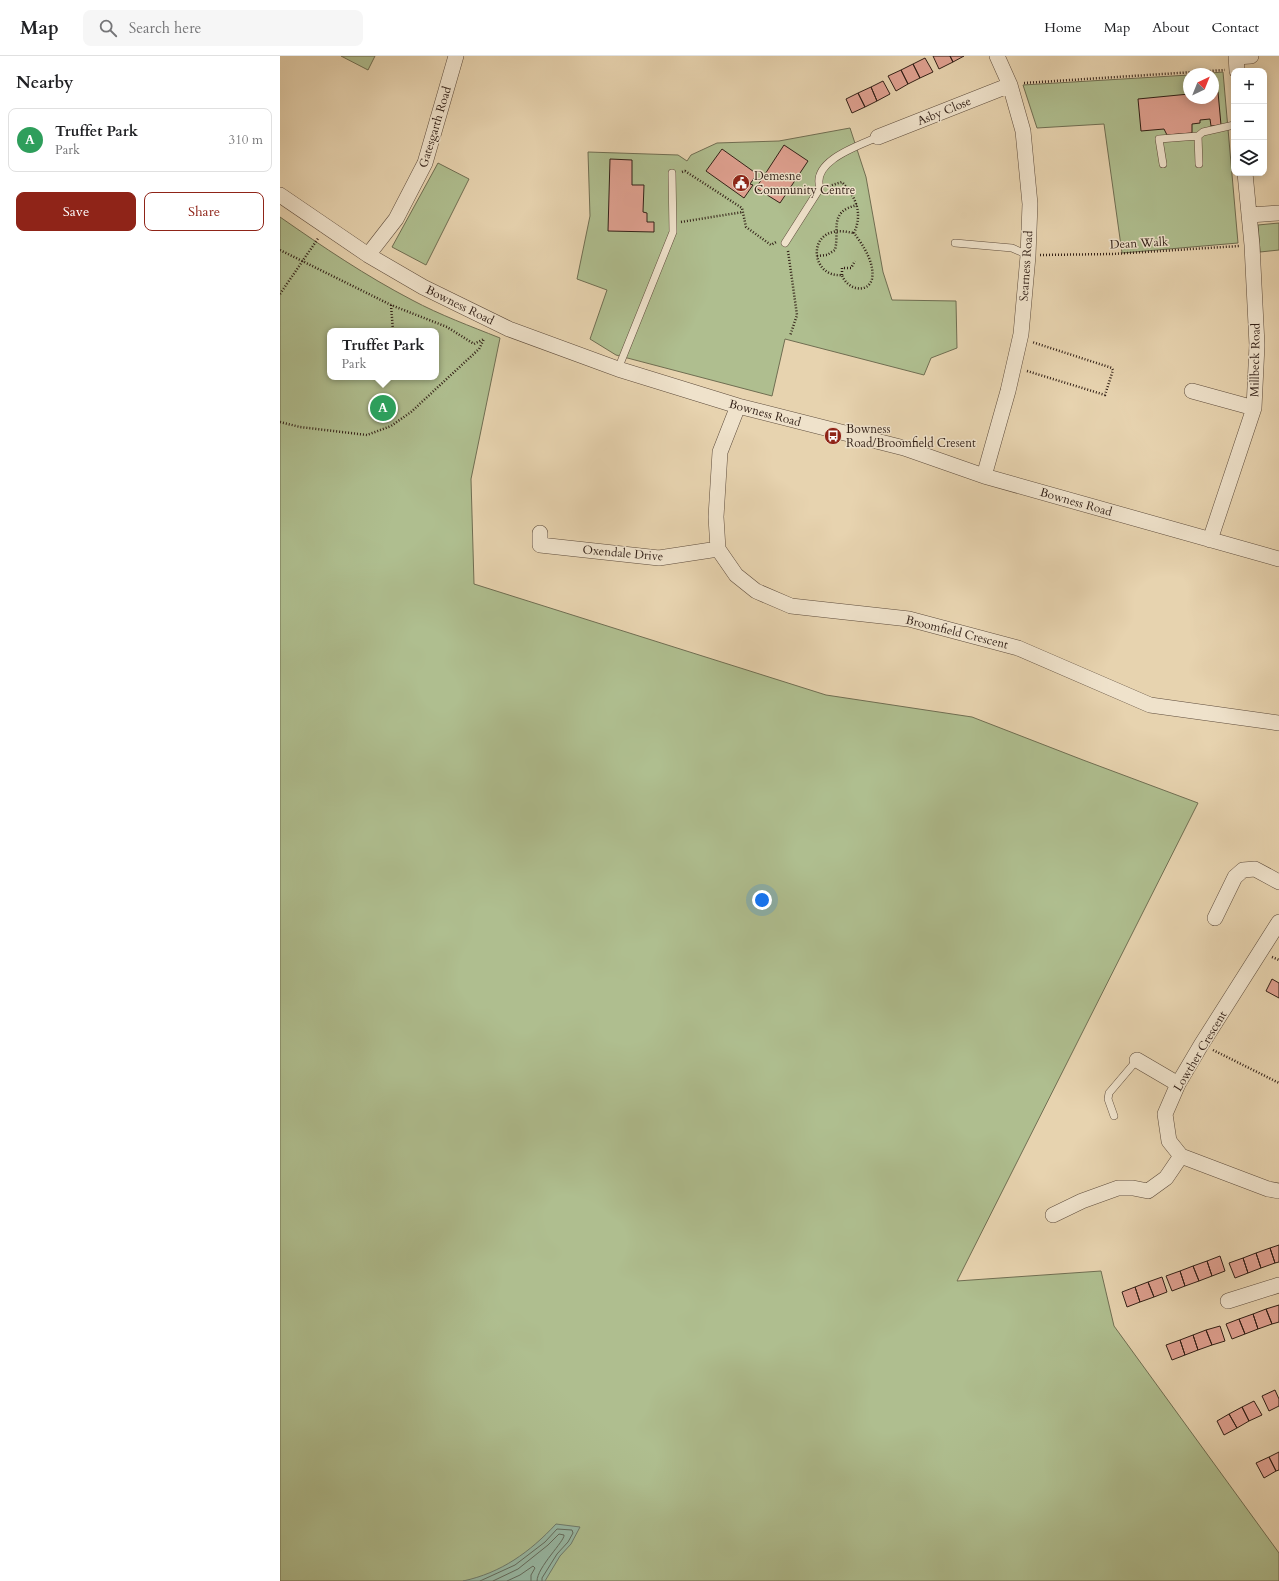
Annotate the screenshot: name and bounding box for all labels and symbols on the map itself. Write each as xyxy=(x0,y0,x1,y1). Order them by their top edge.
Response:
north arrow xyxy=(1183,68,1219,104)
street label: Gatesgarth Road xyxy=(415,84,455,170)
street label: Asby Close xyxy=(915,93,973,129)
place label: Demesne Community Centre xyxy=(754,168,855,198)
public building icon: Demesne Community Centre xyxy=(731,173,751,193)
street label: Searness Road xyxy=(1016,229,1036,302)
street label: Dean Walk xyxy=(1109,233,1169,253)
street label: Bowness Road xyxy=(423,282,497,329)
street label: Millbeck Road xyxy=(1246,322,1264,397)
pin: A xyxy=(370,393,396,423)
street label: Bowness Road xyxy=(727,396,803,430)
place label: Bowness Road/Broomfield Cresent xyxy=(846,421,976,451)
bus stop icon: Bowness Road/Broomfield Cresent xyxy=(823,426,843,446)
street label: Bowness Road xyxy=(1038,484,1114,520)
street label: Oxendale Drive xyxy=(582,542,664,564)
street label: Broomfield Crescent xyxy=(904,612,1010,653)
your location xyxy=(752,890,772,910)
street label: Lowther Crescent xyxy=(1170,1008,1230,1094)

